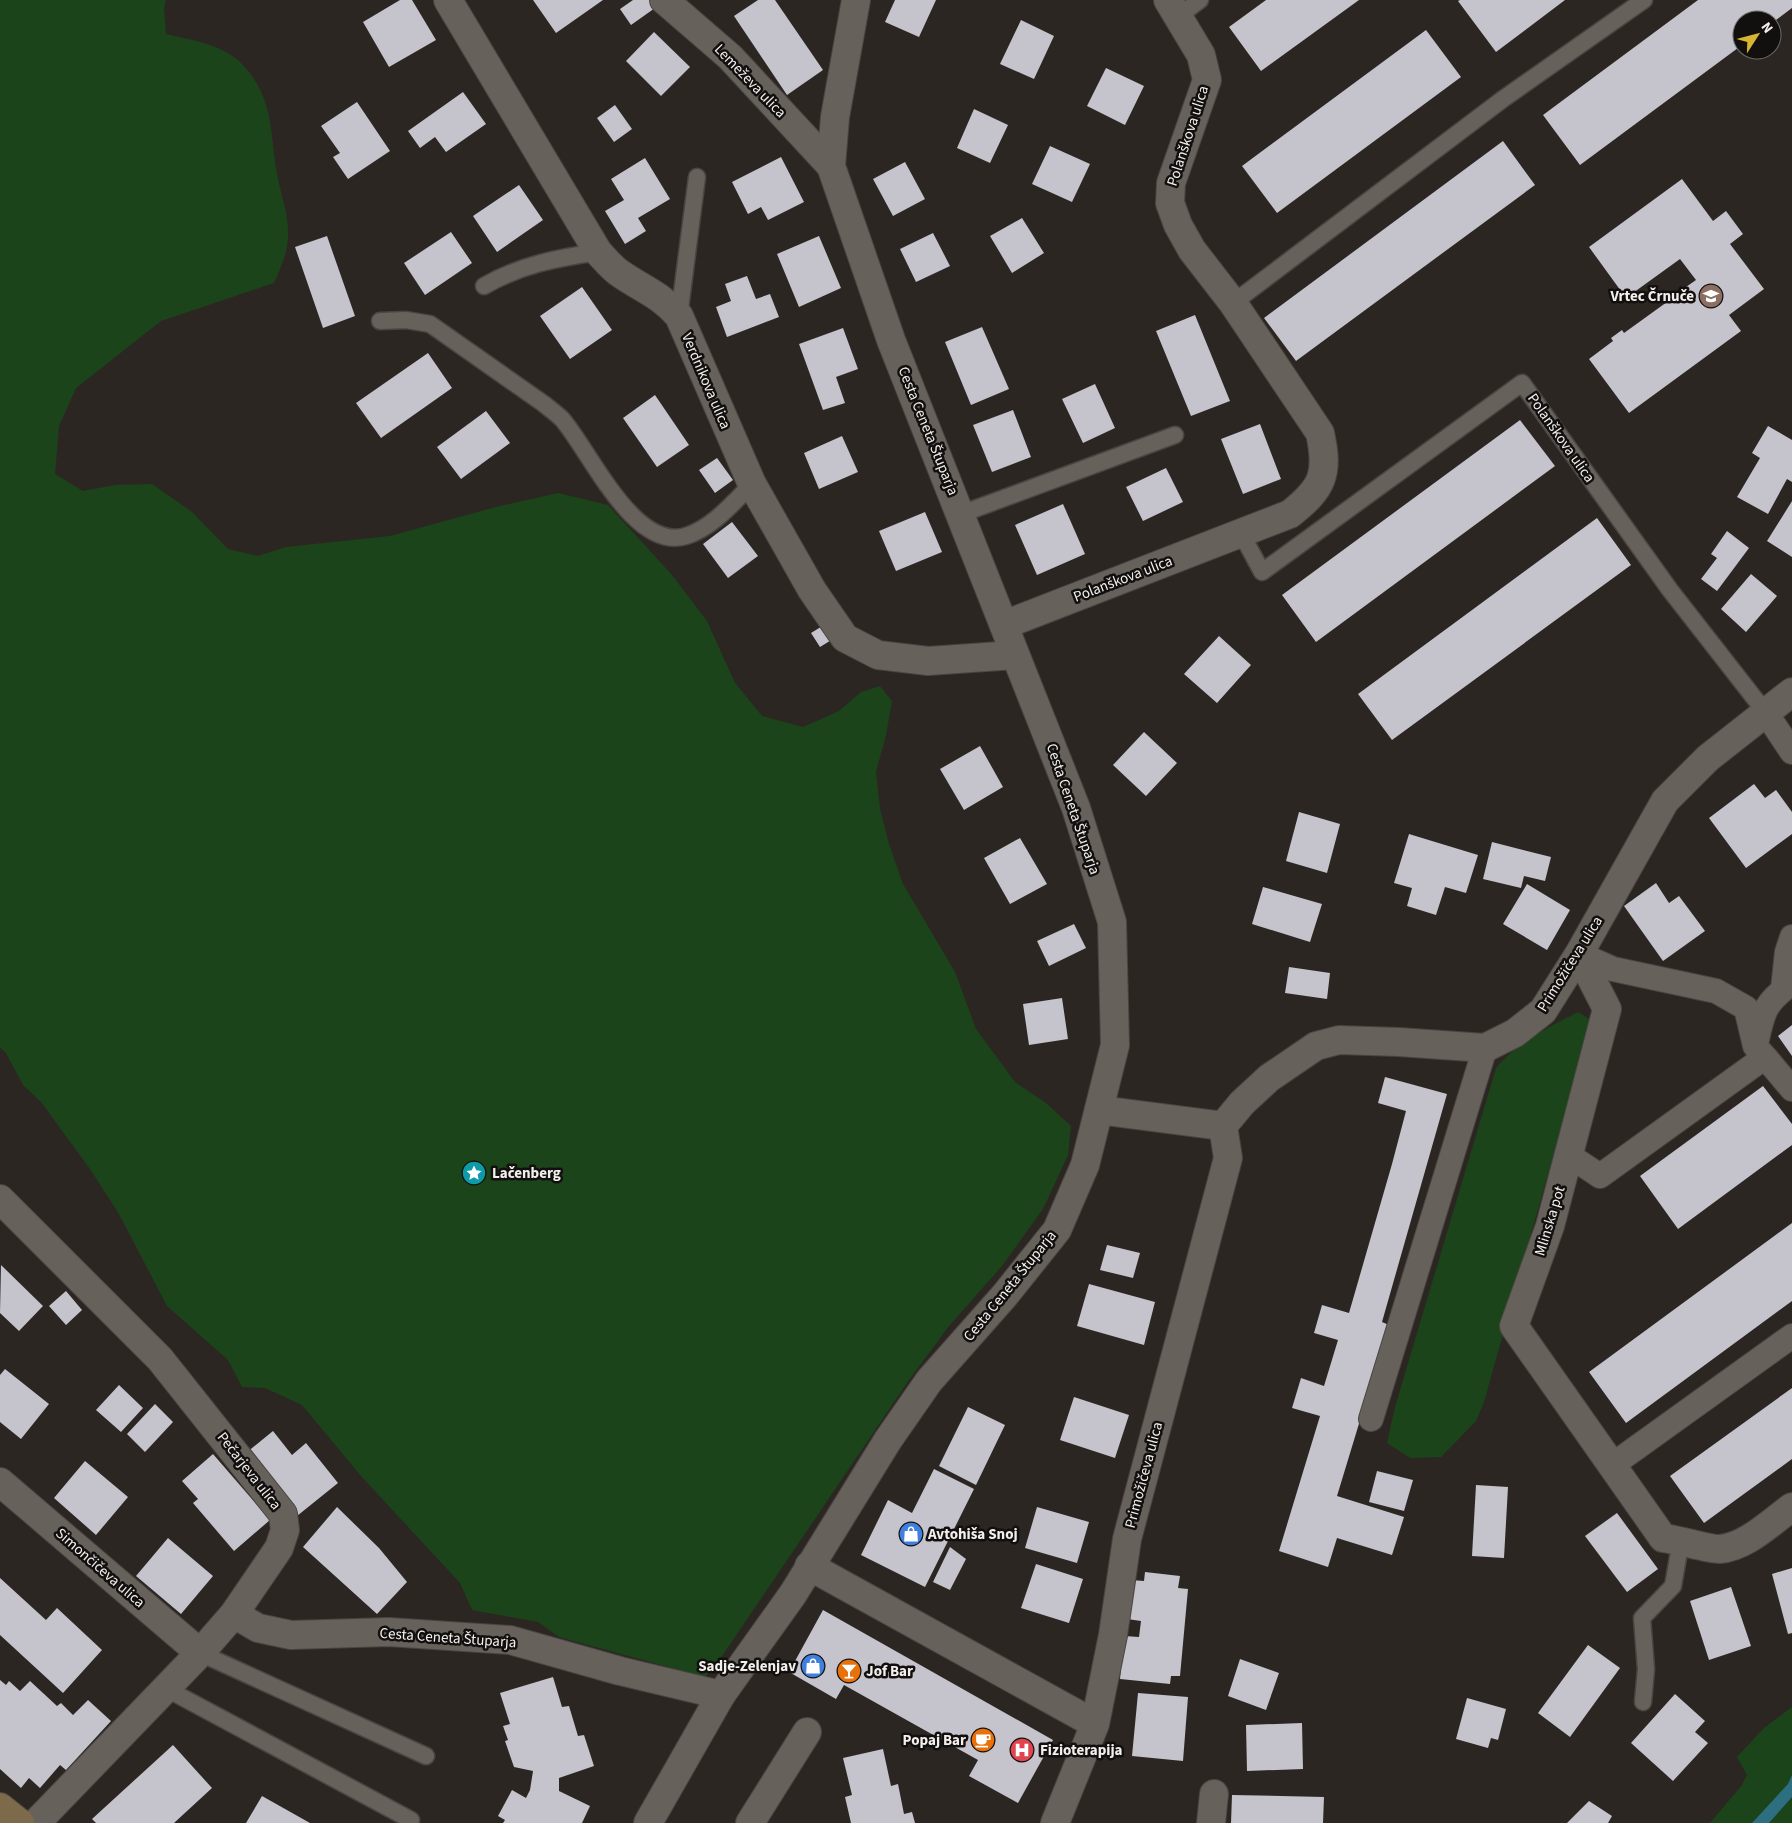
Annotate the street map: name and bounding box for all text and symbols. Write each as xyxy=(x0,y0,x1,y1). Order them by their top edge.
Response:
north arrow xyxy=(1732,10,1782,60)
text: N xyxy=(1756,18,1778,38)
street label: Lemeževa ulica xyxy=(709,39,791,123)
street label: Polanškova ulica xyxy=(1162,83,1214,189)
school or university icon: Vrtec Črnuče xyxy=(1698,283,1724,309)
place label: Vrtec Črnuče xyxy=(1610,286,1694,307)
street label: Verdnikova ulica xyxy=(676,330,736,432)
street label: Cesta Ceneta Štuparja xyxy=(893,363,963,499)
street label: Polanškova ulica xyxy=(1522,389,1600,487)
street label: Polanškova ulica xyxy=(1070,550,1176,608)
street label: Cesta Ceneta Štuparja xyxy=(1041,741,1105,877)
street label: Primožičeva ulica xyxy=(1532,912,1608,1016)
place icon: Lačenberg xyxy=(461,1160,487,1186)
place label: Lačenberg xyxy=(492,1163,561,1184)
street label: Mlinska pot xyxy=(1529,1183,1571,1259)
street label: Cesta Ceneta Štuparja xyxy=(959,1226,1061,1346)
street label: Primožičeva ulica xyxy=(1120,1420,1168,1530)
street label: Pečarjeva ulica xyxy=(212,1428,286,1514)
shop icon: Avtohiša Snoj xyxy=(898,1521,924,1547)
street label: Simončičeva ulica xyxy=(51,1523,149,1613)
place label: Avtohiša Snoj xyxy=(927,1524,1018,1545)
street label: Cesta Ceneta Štuparja xyxy=(379,1623,517,1653)
shop icon: Sadje-Zelenjav xyxy=(800,1653,826,1679)
place label: Sadje-Zelenjav xyxy=(698,1656,796,1677)
bar icon: Jof Bar xyxy=(836,1658,862,1684)
place label: Jof Bar xyxy=(866,1661,913,1682)
cafe icon: Popaj Bar xyxy=(970,1727,996,1753)
place label: Popaj Bar xyxy=(903,1730,966,1751)
hospital icon: Fizioterapija xyxy=(1009,1737,1035,1763)
place label: Fizioterapija xyxy=(1040,1740,1123,1761)

